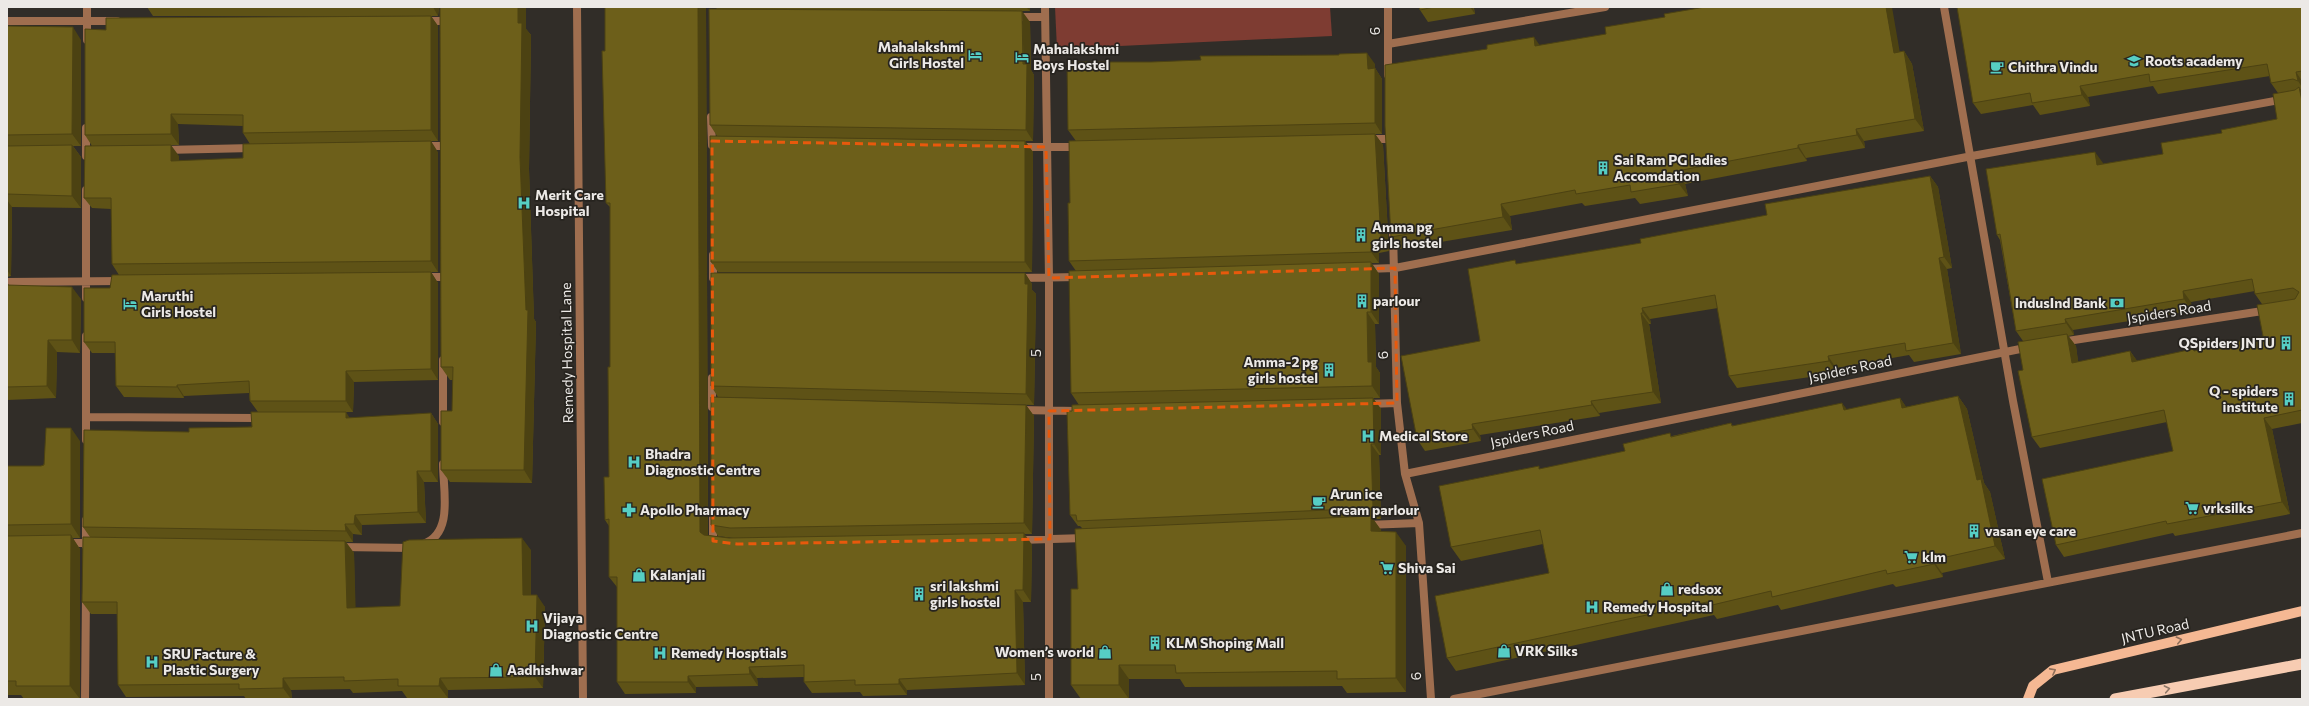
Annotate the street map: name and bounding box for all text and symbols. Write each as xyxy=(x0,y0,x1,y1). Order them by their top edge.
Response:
street label: 6 xyxy=(1366,27,1383,35)
place label: Mahalakshmi Girls Hostel xyxy=(878,38,964,71)
place label: Mahalakshmi Boys Hostel xyxy=(1033,40,1119,73)
hotel icon: Mahalakshmi Girls Hostel xyxy=(967,47,983,63)
hotel icon: Mahalakshmi Boys Hostel xyxy=(1014,49,1030,65)
place label: Roots academy xyxy=(2145,52,2243,69)
school or university icon: Roots academy xyxy=(2126,53,2142,69)
place label: Chithra Vindu xyxy=(2008,58,2097,75)
cafe icon: Chithra Vindu xyxy=(1989,59,2005,75)
place label: Sai Ram PG ladies Accomdation xyxy=(1614,151,1728,184)
building icon: Sai Ram PG ladies Accomdation xyxy=(1595,160,1611,176)
place label: Merit Care Hospital xyxy=(535,186,604,219)
hospital icon: Merit Care Hospital xyxy=(516,195,532,211)
place label: Amma pg girls hostel xyxy=(1372,218,1442,251)
building icon: Amma pg girls hostel xyxy=(1353,227,1369,243)
street label: Remedy Hospital Lane xyxy=(557,282,576,424)
place label: Maruthi Girls Hostel xyxy=(141,287,216,320)
place label: parlour xyxy=(1373,292,1421,309)
building icon: parlour xyxy=(1354,293,1370,309)
place label: IndusInd Bank xyxy=(2015,294,2106,311)
bank icon: IndusInd Bank xyxy=(2109,295,2125,311)
hotel icon: Maruthi Girls Hostel xyxy=(122,296,138,312)
street label: Jspiders Road xyxy=(2126,296,2212,327)
place label: QSpiders JNTU xyxy=(2178,334,2275,351)
building icon: QSpiders JNTU xyxy=(2278,335,2294,351)
street label: 5 xyxy=(1027,349,1044,357)
street label: 6 xyxy=(1374,351,1391,359)
street label: Jspiders Road xyxy=(1807,351,1893,386)
place label: Amma-2 pg girls hostel xyxy=(1244,353,1318,386)
building icon: Amma-2 pg girls hostel xyxy=(1321,362,1337,378)
place label: Q - spiders institute xyxy=(2209,382,2278,415)
building icon: Q - spiders institute xyxy=(2281,391,2297,407)
street label: Jspiders Road xyxy=(1489,416,1575,451)
place label: Medical Store xyxy=(1379,427,1468,444)
hospital icon: Medical Store xyxy=(1360,428,1376,444)
place label: Bhadra Diagnostic Centre xyxy=(645,445,760,478)
hospital icon: Bhadra Diagnostic Centre xyxy=(626,454,642,470)
place label: Arun ice cream parlour xyxy=(1330,485,1420,518)
cafe icon: Arun ice cream parlour xyxy=(1311,494,1327,510)
place label: vrksilks xyxy=(2203,499,2254,516)
supermarket icon: vrksilks xyxy=(2184,500,2200,516)
place label: Apollo Pharmacy xyxy=(640,501,750,518)
pharmacy icon: Apollo Pharmacy xyxy=(621,502,637,518)
place label: vasan eye care xyxy=(1985,522,2076,539)
building icon: vasan eye care xyxy=(1966,523,1982,539)
place label: klm xyxy=(1922,548,1946,565)
supermarket icon: klm xyxy=(1903,549,1919,565)
place label: Shiva Sai xyxy=(1398,559,1456,576)
supermarket icon: Shiva Sai xyxy=(1379,560,1395,576)
place label: Kalanjali xyxy=(650,566,706,583)
shop icon: Kalanjali xyxy=(631,567,647,583)
place label: sri lakshmi girls hostel xyxy=(930,577,1000,610)
place label: redsox xyxy=(1678,580,1722,597)
shop icon: redsox xyxy=(1659,581,1675,597)
building icon: sri lakshmi girls hostel xyxy=(911,586,927,602)
place label: Remedy Hospital xyxy=(1603,598,1712,615)
hospital icon: Remedy Hospital xyxy=(1584,599,1600,615)
place label: Vijaya Diagnostic Centre xyxy=(543,609,658,642)
street label: JNTU Road xyxy=(2119,614,2191,647)
hospital icon: Vijaya Diagnostic Centre xyxy=(524,618,540,634)
place label: KLM Shoping Mall xyxy=(1166,634,1284,651)
building icon: KLM Shoping Mall xyxy=(1147,635,1163,651)
one-way arrow xyxy=(2176,636,2182,644)
place label: VRK Silks xyxy=(1515,642,1578,659)
place label: Women’s world xyxy=(995,643,1094,660)
shop icon: VRK Silks xyxy=(1496,643,1512,659)
place label: Remedy Hosptials xyxy=(671,644,787,661)
shop icon: Women’s world xyxy=(1097,644,1113,660)
place label: SRU Facture & Plastic Surgery xyxy=(163,645,260,678)
hospital icon: Remedy Hosptials xyxy=(652,645,668,661)
hospital icon: SRU Facture & Plastic Surgery xyxy=(144,654,160,670)
place label: Aadhishwar xyxy=(507,661,584,678)
shop icon: Aadhishwar xyxy=(488,662,504,678)
one-way arrow xyxy=(2049,669,2056,676)
street label: 6 xyxy=(1407,671,1424,681)
street label: 5 xyxy=(1027,673,1044,681)
one-way arrow xyxy=(2164,685,2170,694)

